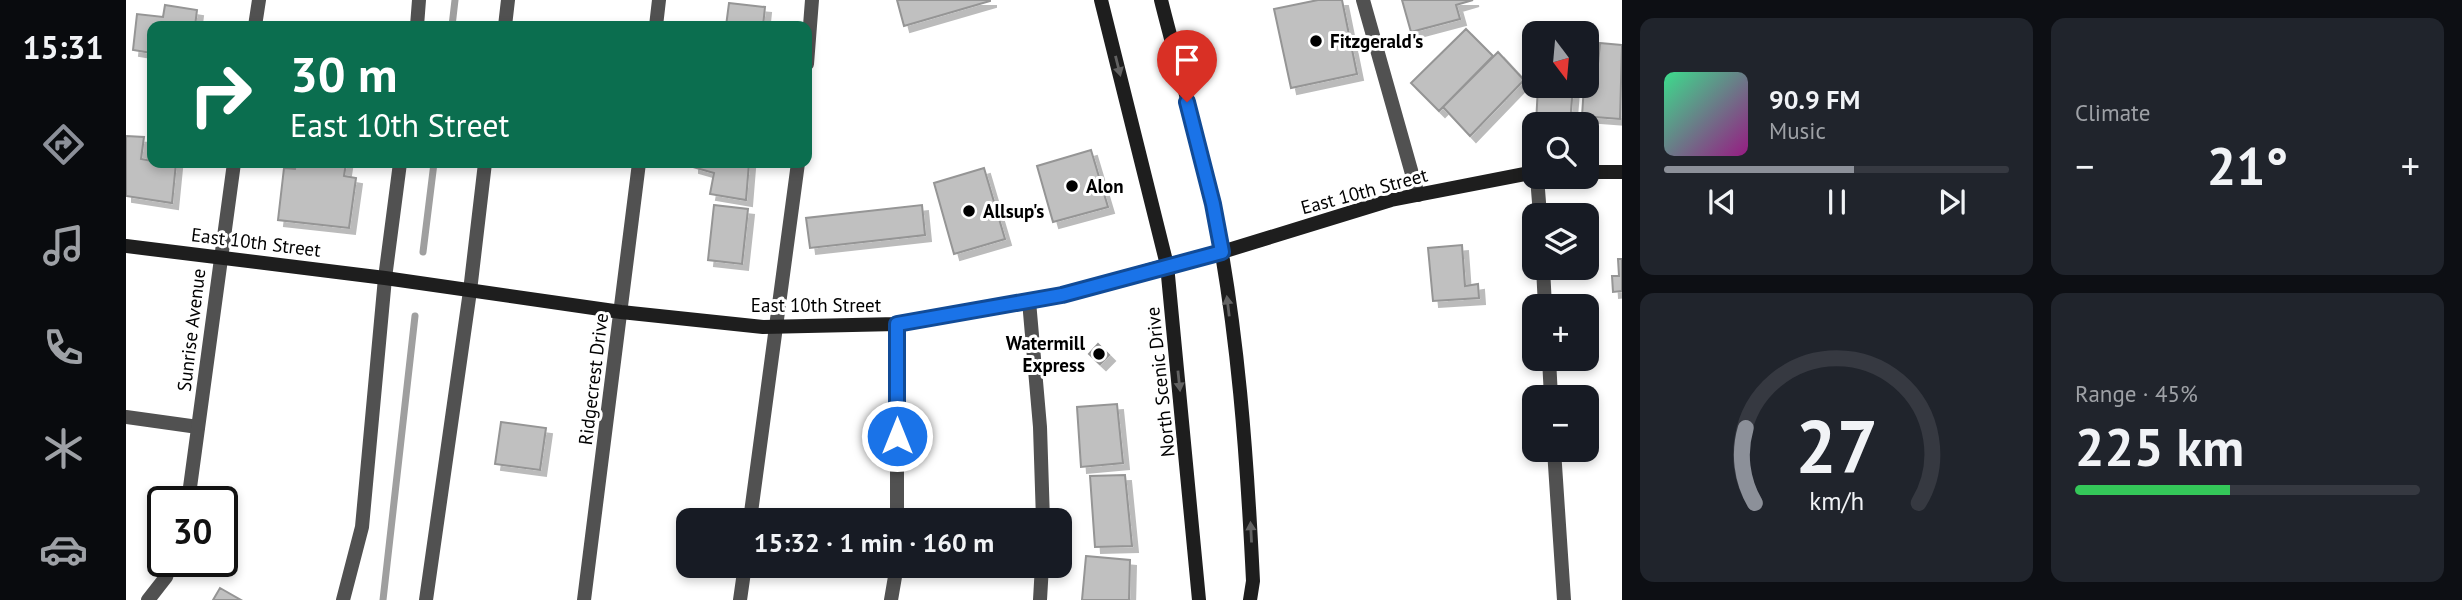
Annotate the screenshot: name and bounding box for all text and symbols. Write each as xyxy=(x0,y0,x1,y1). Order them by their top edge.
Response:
north arrow xyxy=(1522,21,1600,98)
map controls xyxy=(1522,21,1599,462)
text: 15:31 xyxy=(22,26,104,68)
place label: Fitzgerald's xyxy=(1330,29,1423,53)
pin xyxy=(1157,30,1217,102)
marker: Fitzgerald's xyxy=(1308,33,1324,49)
icon: arrive xyxy=(1168,41,1206,79)
text: 30 m xyxy=(290,42,397,106)
icon: right xyxy=(175,49,266,140)
one-way arrow xyxy=(1113,55,1124,77)
text: 90.9 FM xyxy=(1769,83,1860,116)
text: Climate xyxy=(2075,98,2150,127)
text: East 10th Street xyxy=(290,104,509,146)
button: search xyxy=(1522,112,1599,189)
text: Music xyxy=(1769,116,1826,145)
icon: directions xyxy=(39,120,88,169)
text: 21° xyxy=(2207,132,2288,199)
text: − xyxy=(2075,141,2094,190)
text: + xyxy=(2401,141,2420,190)
street label: East 10th Street xyxy=(1298,162,1431,219)
place label: Alon xyxy=(1086,174,1124,198)
marker: Alon xyxy=(1064,178,1080,194)
icon: previous xyxy=(1703,183,1741,221)
icon: pause xyxy=(1818,183,1856,221)
icon: next xyxy=(1933,183,1971,221)
place label: Allsup's xyxy=(983,199,1044,223)
marker: Allsup's xyxy=(961,203,977,219)
button: layers xyxy=(1522,203,1599,280)
icon: music xyxy=(39,221,88,270)
street label: East 10th Street xyxy=(190,222,323,262)
street label: Sunrise Avenue xyxy=(172,267,210,393)
street label: East 10th Street xyxy=(751,293,882,317)
button: + xyxy=(1522,294,1599,371)
one-way arrow xyxy=(1223,295,1234,317)
street label: North Scenic Drive xyxy=(1140,306,1180,458)
street label: Ridgecrest Drive xyxy=(573,312,613,446)
icon: phone xyxy=(39,323,88,372)
place label: Watermill Express xyxy=(1006,331,1085,377)
marker: Watermill Express xyxy=(1091,346,1107,362)
one-way arrow xyxy=(1174,371,1185,393)
text: Range · 45% xyxy=(2075,379,2198,408)
button: − xyxy=(1522,385,1599,462)
position arrow xyxy=(860,399,934,473)
text: 27 xyxy=(1795,400,1878,494)
text: 225 km xyxy=(2075,413,2244,480)
icon: climate xyxy=(39,424,88,473)
text: km/h xyxy=(1809,485,1864,517)
speed limit sign: 30 xyxy=(147,486,238,577)
one-way arrow xyxy=(1245,521,1256,543)
icon: car xyxy=(39,525,88,574)
text: 15:32 · 1 min · 160 m xyxy=(754,526,994,559)

